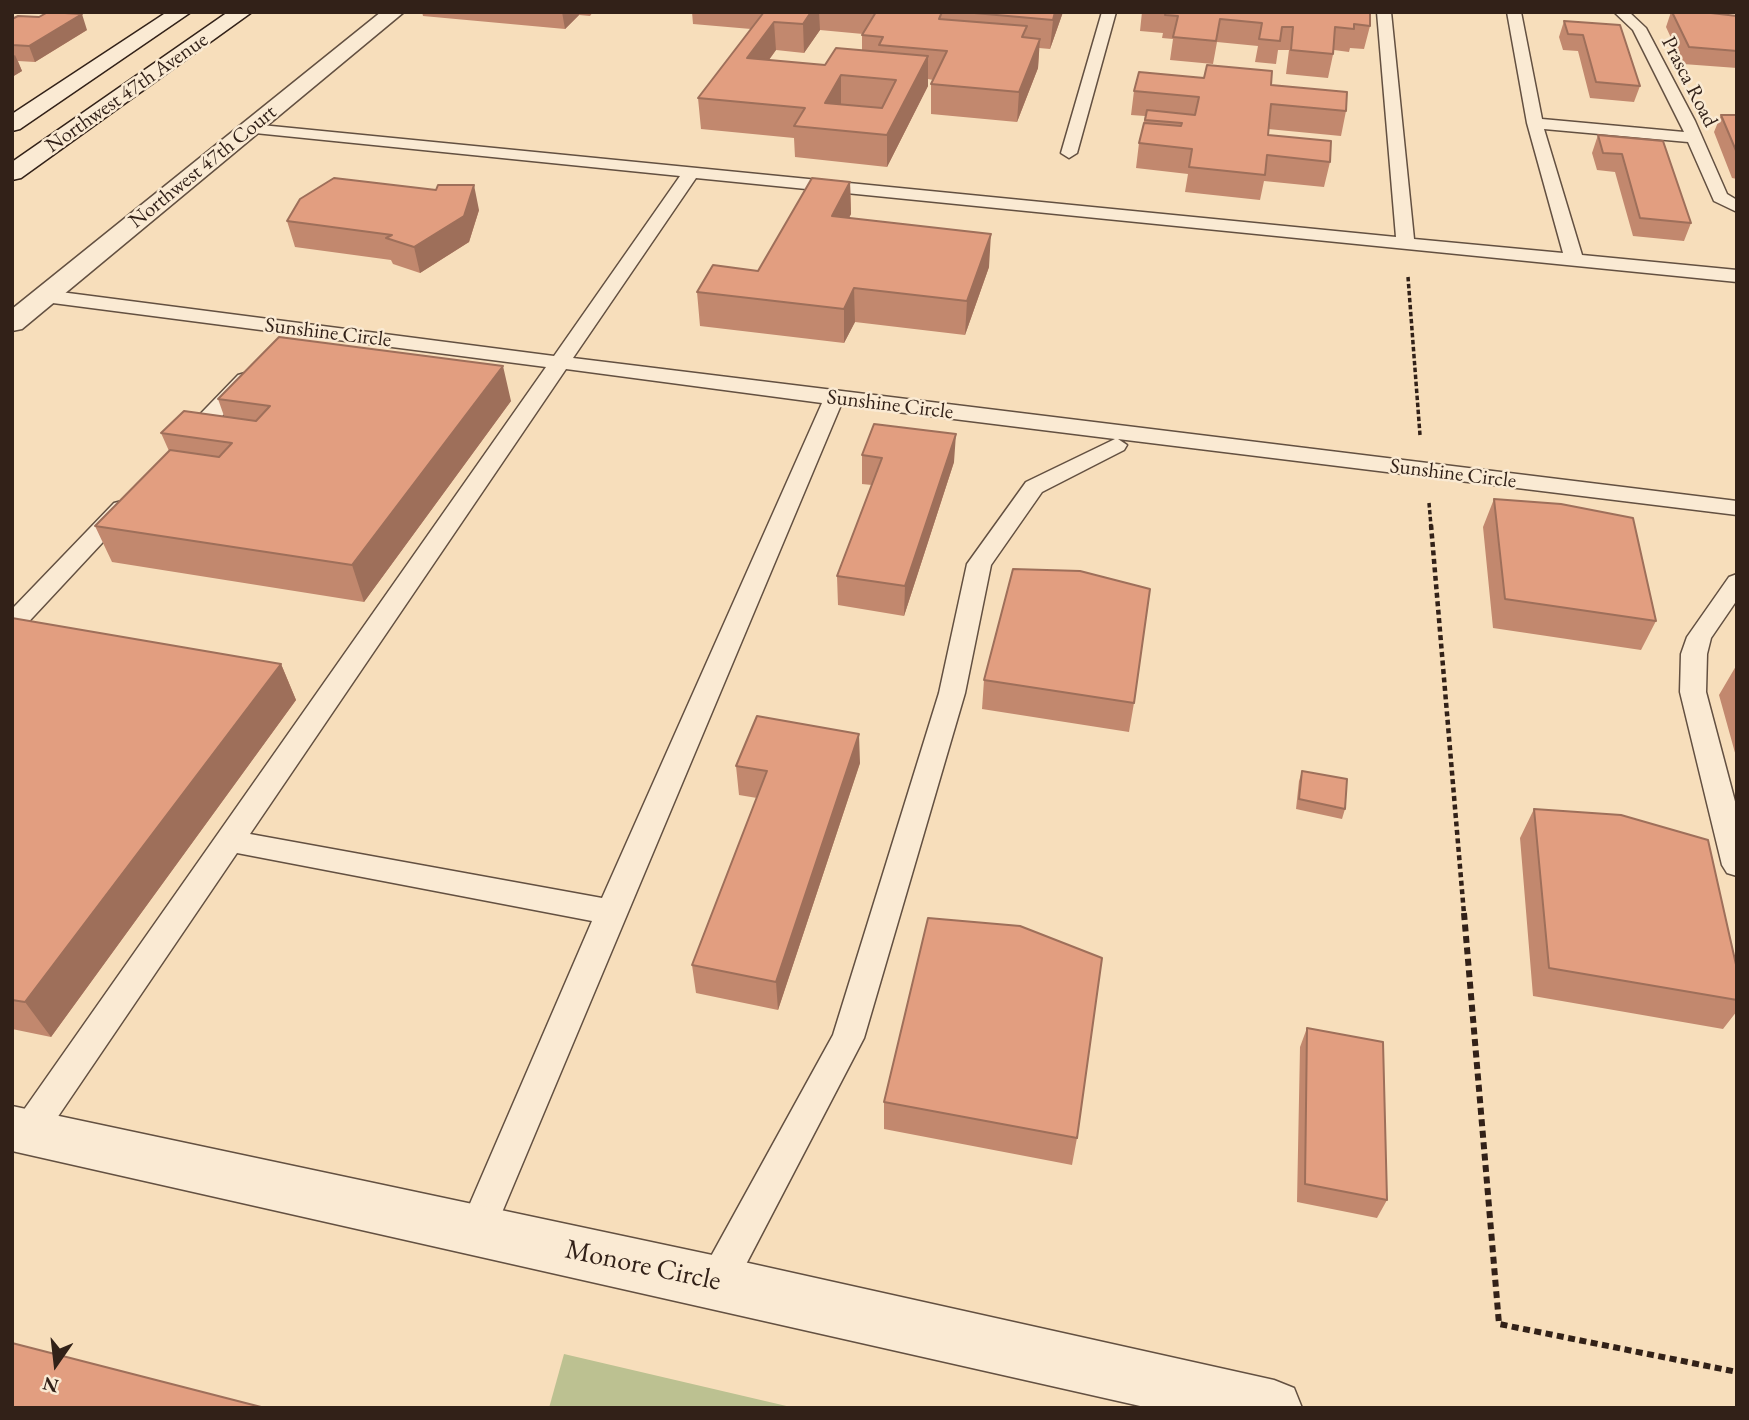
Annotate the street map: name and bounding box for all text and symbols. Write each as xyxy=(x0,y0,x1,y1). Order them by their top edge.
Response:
street label: Northwest 47th Avenue xyxy=(41,27,213,159)
street label: Prasca Road xyxy=(1655,32,1723,132)
street label: Northwest 47th Court xyxy=(124,100,282,234)
street label: Sunshine Circle xyxy=(263,313,393,353)
street label: Sunshine Circle xyxy=(825,385,955,425)
street label: Sunshine Circle xyxy=(1388,454,1518,494)
street label: Monore Circle xyxy=(562,1233,724,1299)
north arrow xyxy=(21,1329,91,1399)
text: N xyxy=(40,1371,61,1399)

